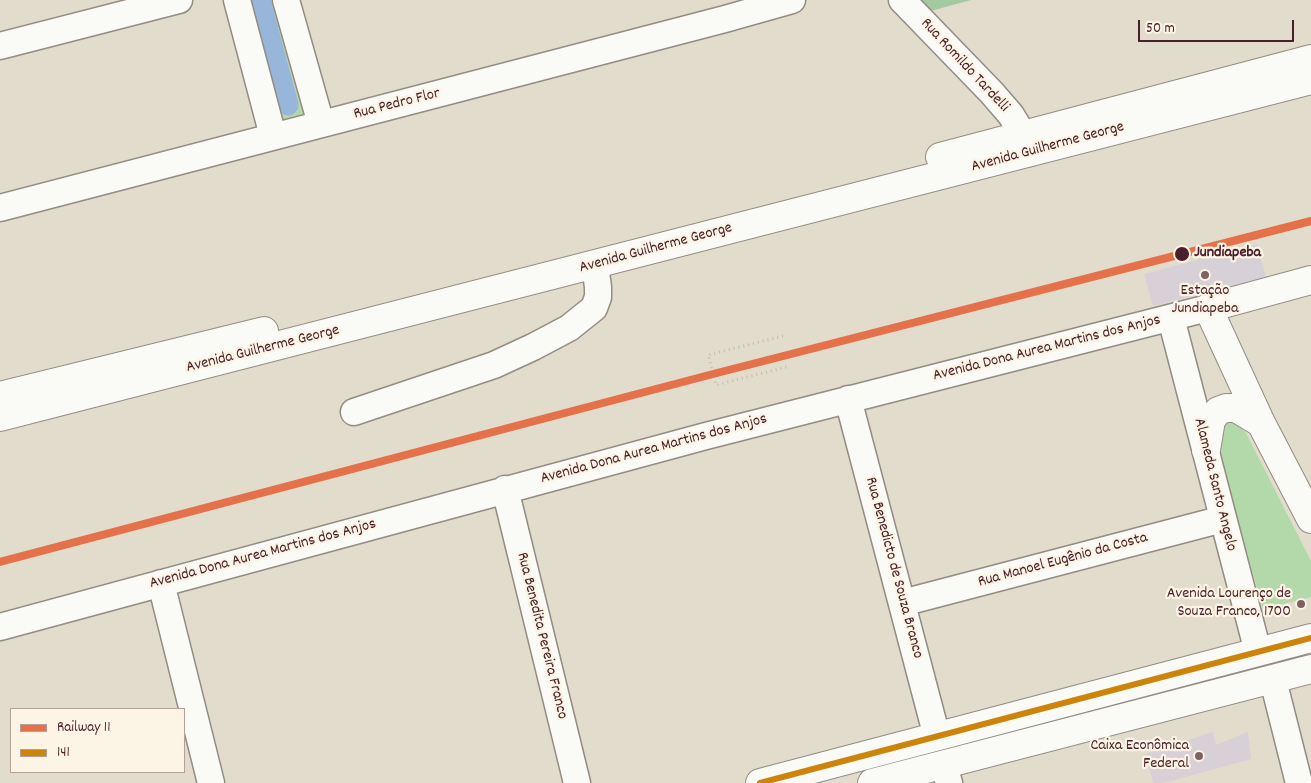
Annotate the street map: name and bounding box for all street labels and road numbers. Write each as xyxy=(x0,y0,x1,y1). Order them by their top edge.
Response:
street label: Rua Romildo Tardelli xyxy=(915,15,1013,117)
street label: Rua Pedro Flor xyxy=(352,85,442,125)
street label: Avenida Guilherme George xyxy=(970,118,1126,178)
street label: Avenida Guilherme George xyxy=(578,219,734,279)
street label: Avenida Dona Aurea Martins dos Anjos xyxy=(931,311,1163,387)
street label: Avenida Guilherme George xyxy=(184,322,342,378)
street label: Avenida Dona Aurea Martins dos Anjos xyxy=(539,410,769,490)
street label: Alameda Santo Angelo xyxy=(1188,416,1240,554)
street label: Rua Benedicto de Souza Branco xyxy=(860,475,926,661)
street label: Avenida Dona Aurea Martins dos Anjos xyxy=(148,515,378,595)
street label: Rua Manoel Eugênio da Costa xyxy=(976,529,1150,593)
street label: Rua Benedita Pereira Franco xyxy=(511,551,571,721)

